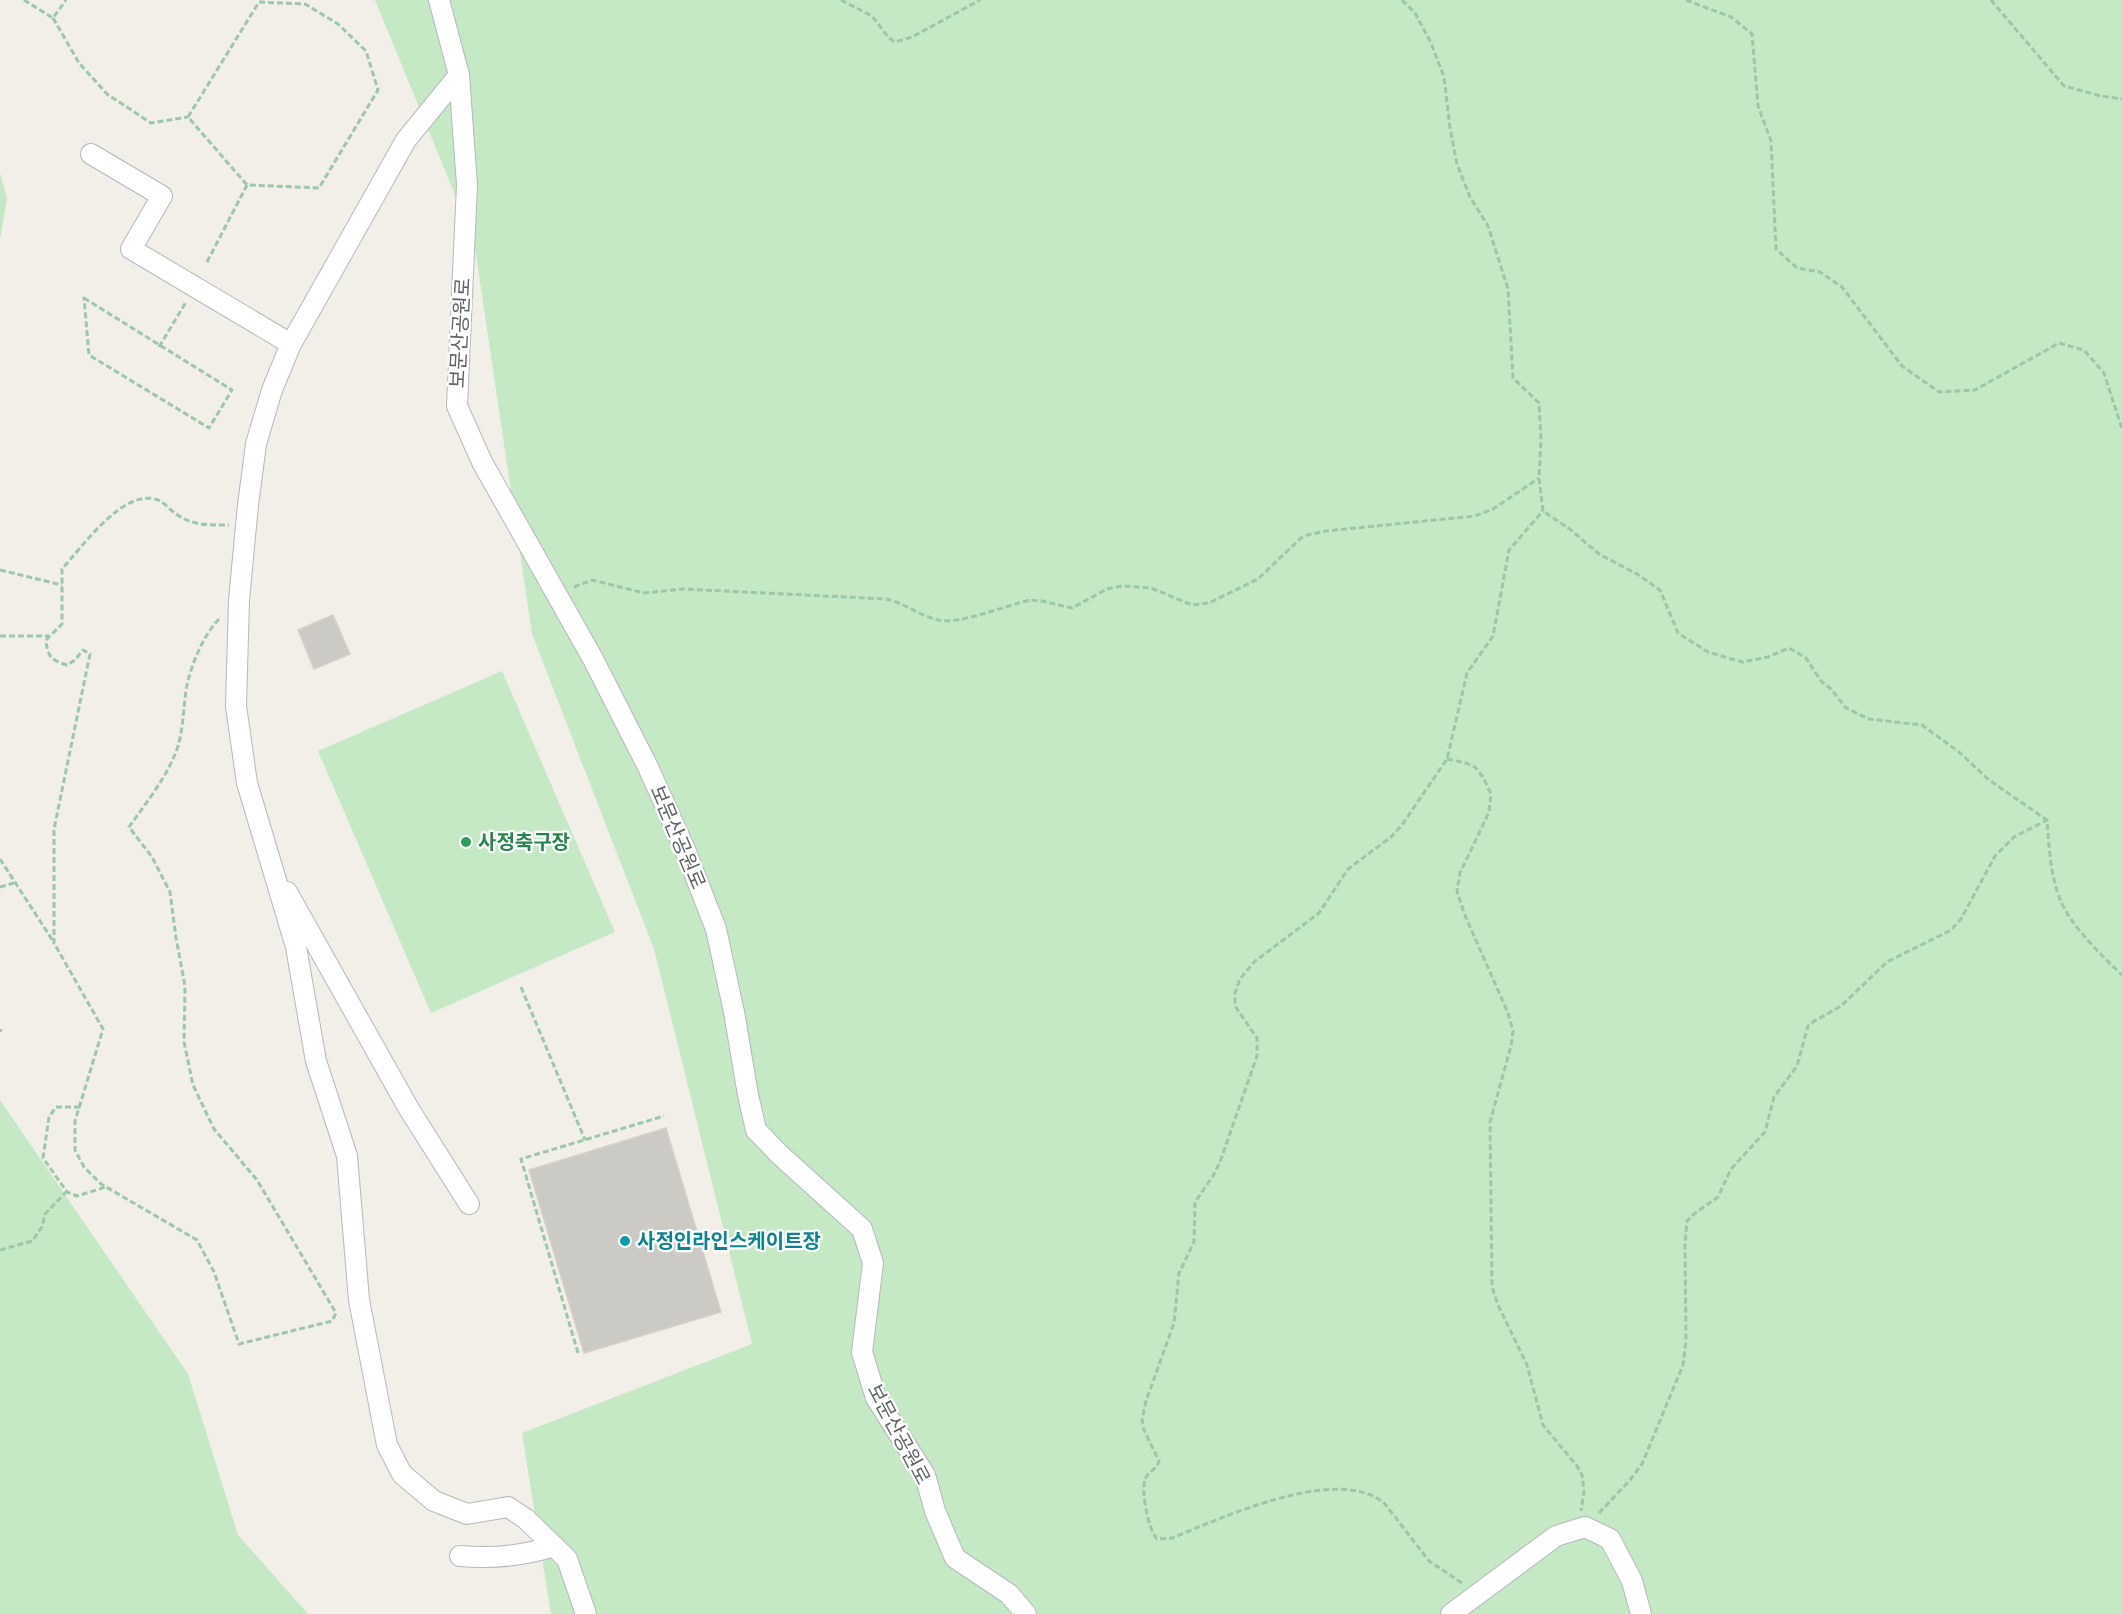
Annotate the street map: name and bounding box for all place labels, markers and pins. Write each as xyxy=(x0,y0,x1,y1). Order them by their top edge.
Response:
place label: 사정축구장 xyxy=(478,829,570,857)
marker: 사정축구장 xyxy=(459,835,473,849)
place label: 사정인라인스케이트장 xyxy=(637,1228,821,1256)
marker: 사정인라인스케이트장 xyxy=(618,1234,632,1248)

